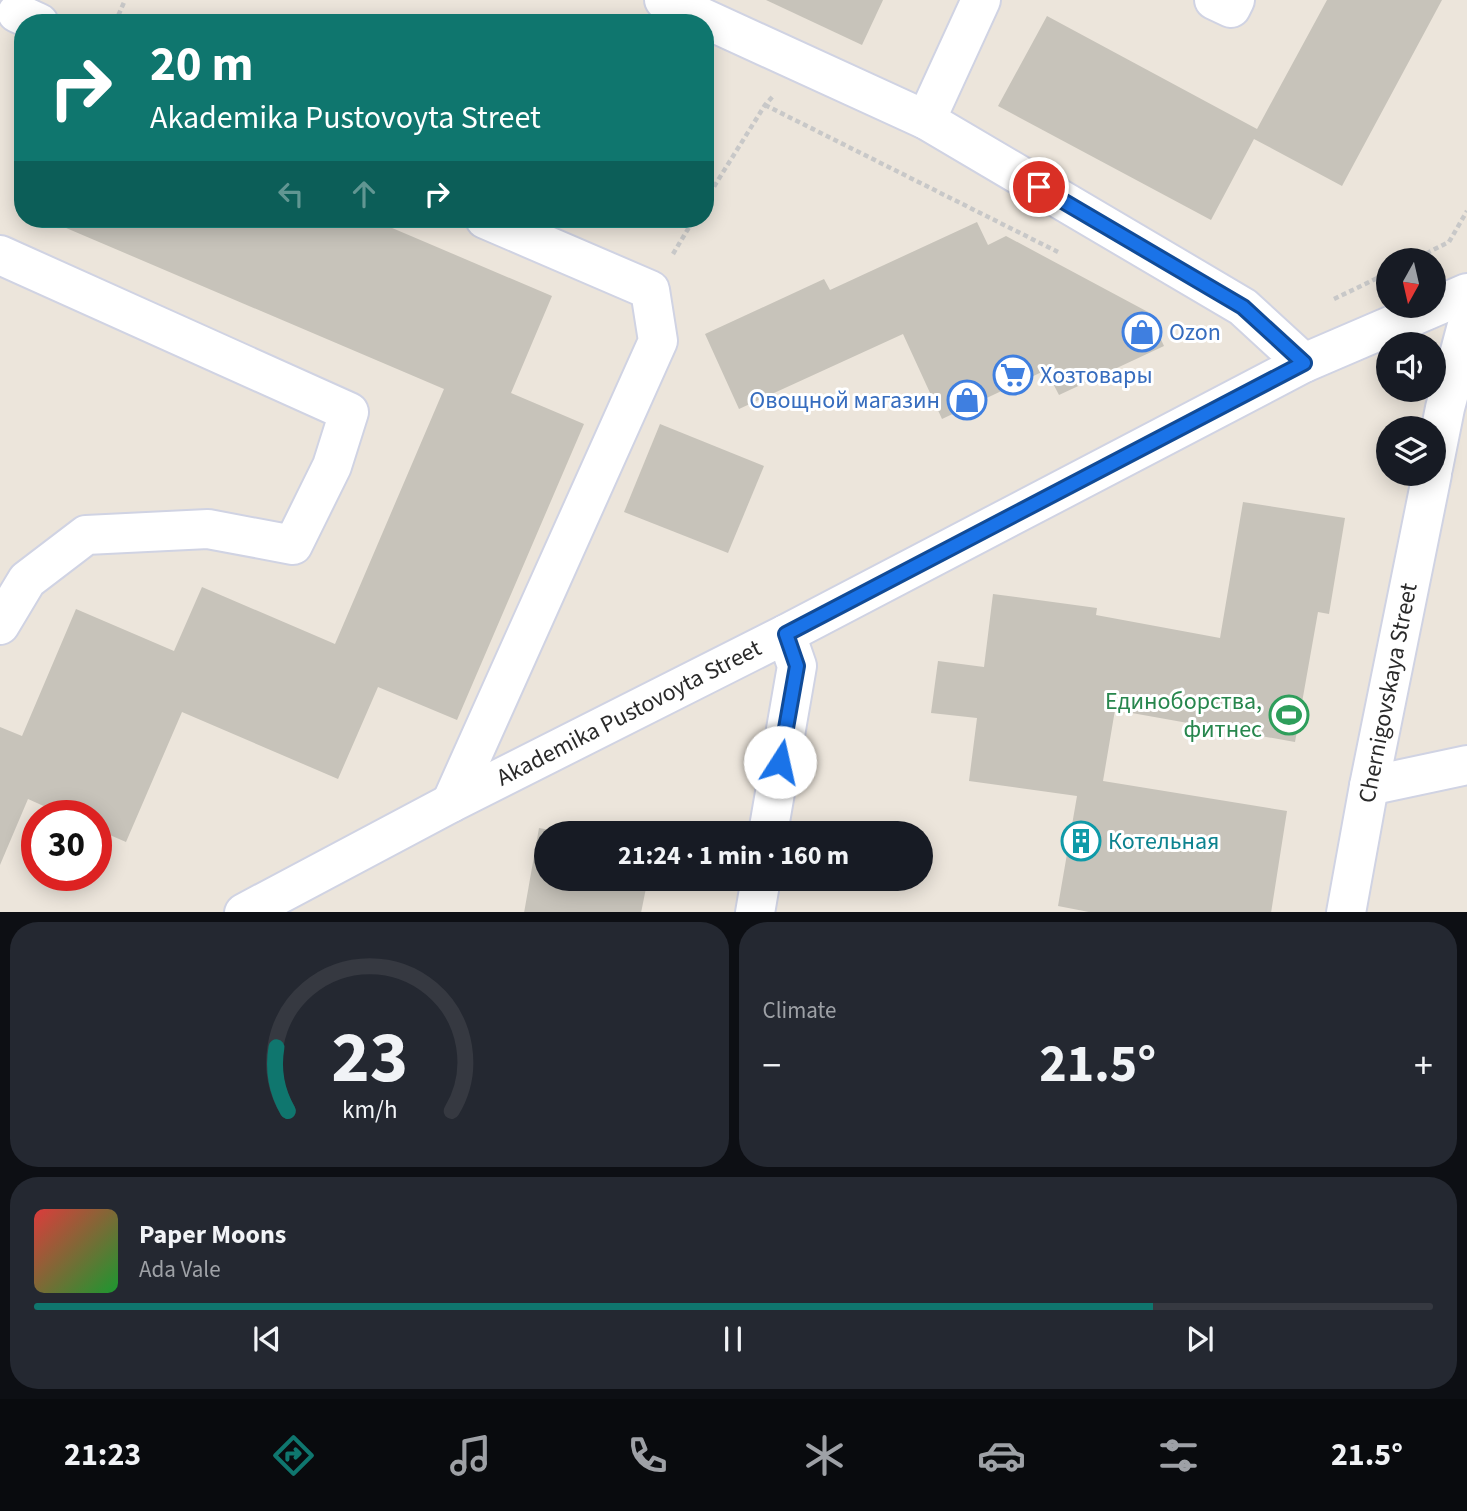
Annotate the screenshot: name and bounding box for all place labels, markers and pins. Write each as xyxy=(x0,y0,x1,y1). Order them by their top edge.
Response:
pin xyxy=(1009,157,1069,217)
shop icon: Ozon xyxy=(1121,311,1163,353)
place label: Ozon xyxy=(1169,315,1221,350)
supermarket icon: Хозтовары xyxy=(992,354,1034,396)
place label: Хозтовары xyxy=(1040,358,1153,393)
shop icon: Овощной магазин xyxy=(946,379,988,421)
place label: Овощной магазин xyxy=(749,383,940,418)
place label: Единоборства, фитнес xyxy=(1105,684,1262,747)
sports icon: Единоборства, фитнес xyxy=(1268,694,1310,736)
building icon: Котельная xyxy=(1060,820,1102,862)
place label: Котельная xyxy=(1108,824,1219,859)

